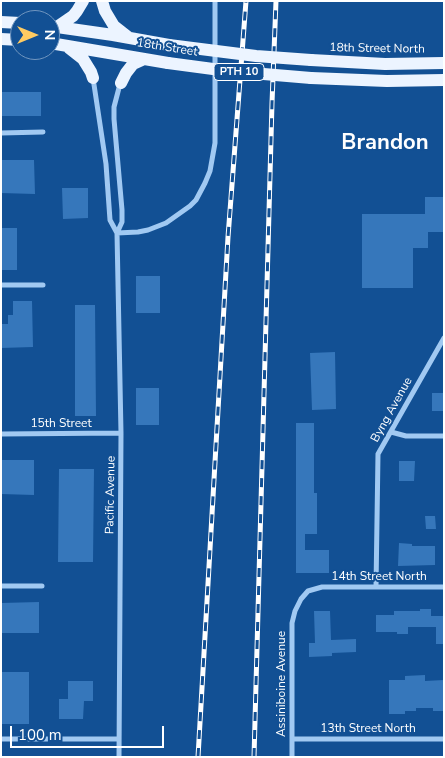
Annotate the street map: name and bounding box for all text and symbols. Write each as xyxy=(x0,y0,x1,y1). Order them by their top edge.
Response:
north arrow xyxy=(10,10,60,60)
text: N xyxy=(40,30,59,40)
street label: 18th Street xyxy=(136,36,198,60)
street label: 18th Street North xyxy=(329,41,425,57)
road number: PTH 10 xyxy=(214,64,264,80)
district label: Brandon xyxy=(341,131,429,157)
street label: Byng Avenue xyxy=(368,375,416,445)
street label: 15th Street xyxy=(30,417,92,431)
street label: Pacific Avenue xyxy=(103,456,119,534)
street label: 14th Street North xyxy=(331,570,427,584)
street label: Assiniboine Avenue xyxy=(275,631,289,737)
scale bar xyxy=(12,716,166,748)
street label: 13th Street North xyxy=(320,722,416,736)
text: 100 m xyxy=(18,725,62,745)

